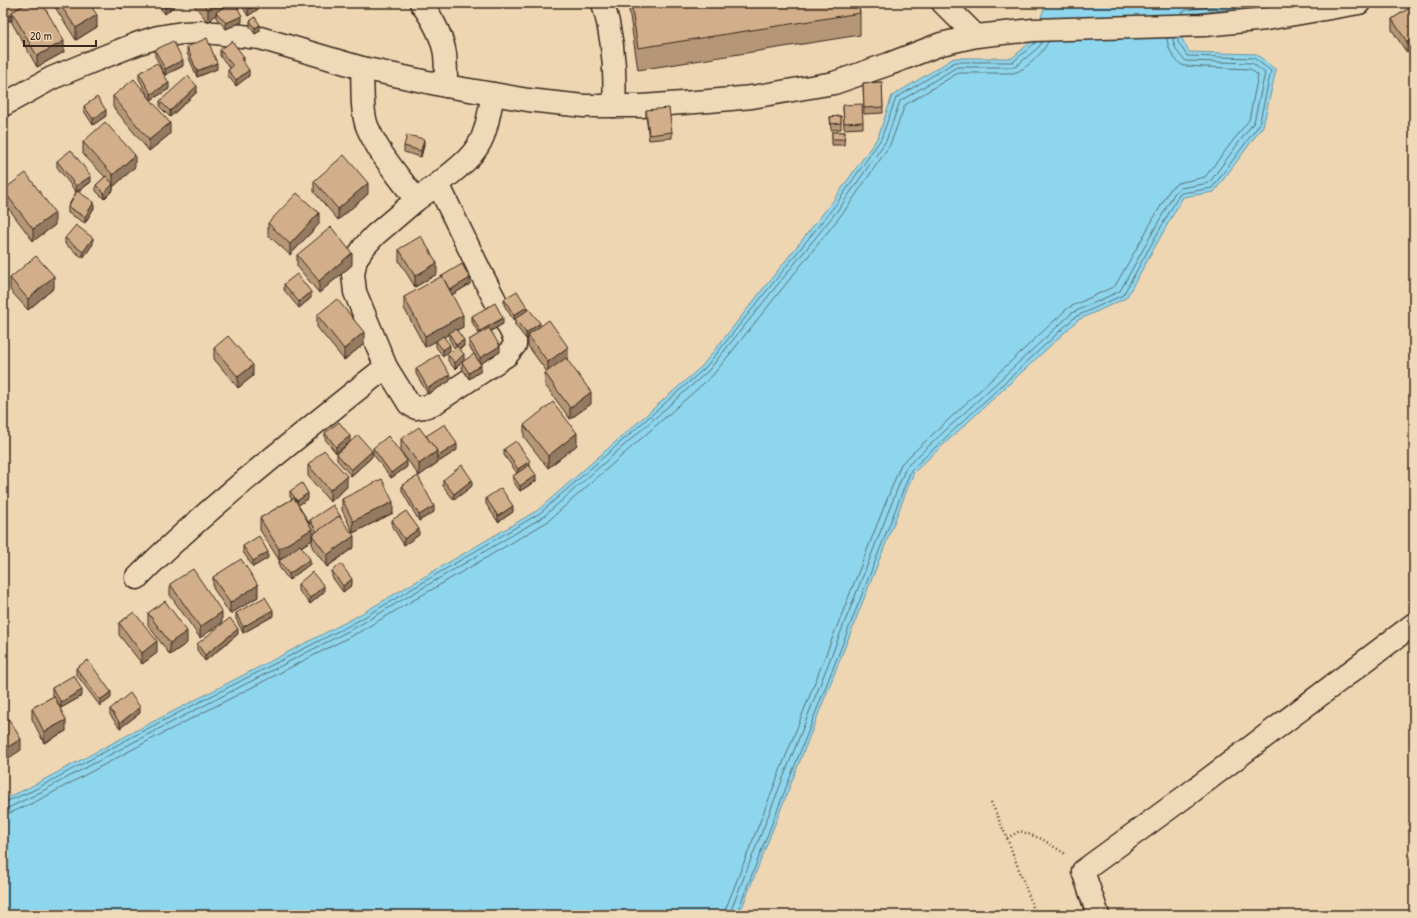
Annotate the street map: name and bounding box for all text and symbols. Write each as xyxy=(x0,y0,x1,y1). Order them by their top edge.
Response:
scale bar xyxy=(24,22,96,48)
text: 20 m xyxy=(30,27,52,44)

